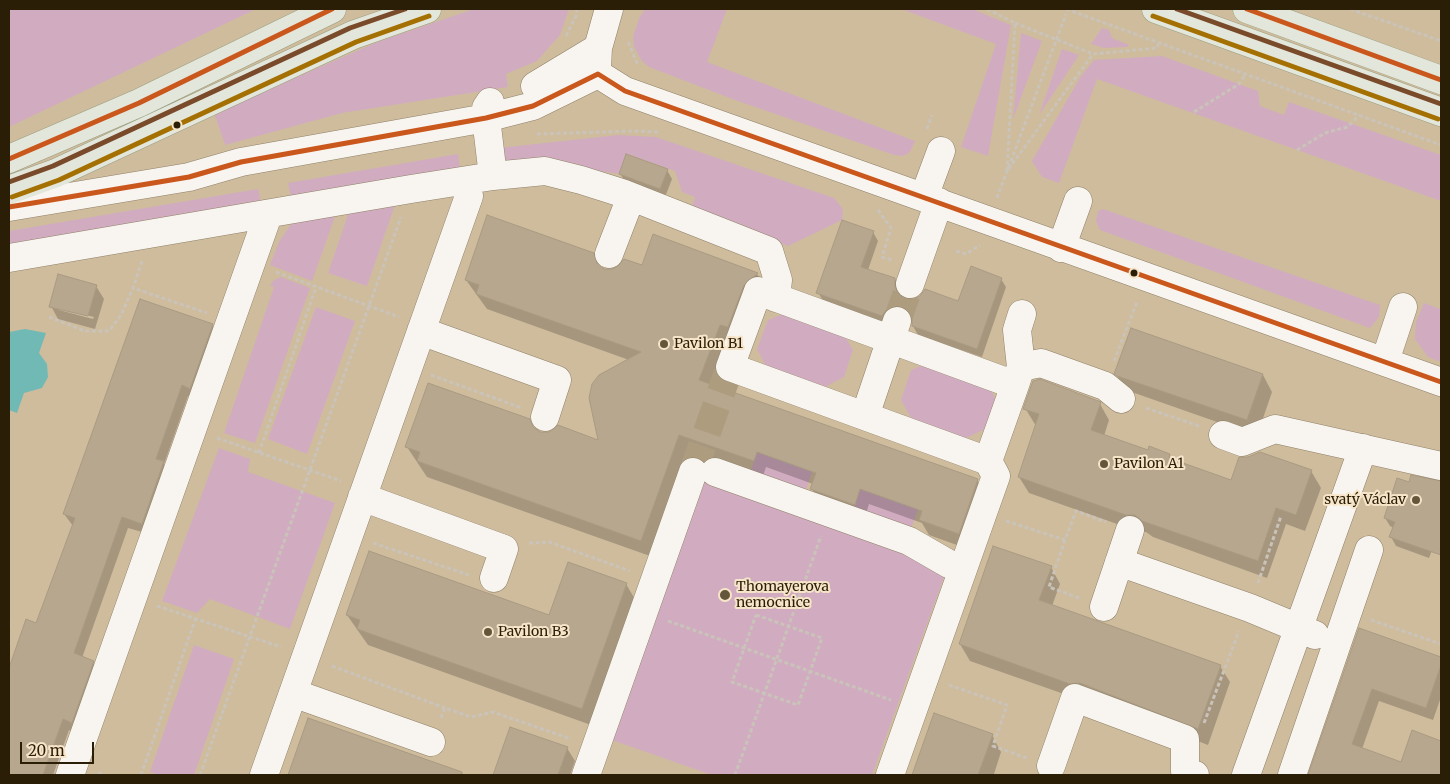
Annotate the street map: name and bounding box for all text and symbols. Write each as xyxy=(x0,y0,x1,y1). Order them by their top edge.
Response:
unlabelled marker xyxy=(172,120,182,130)
unlabelled marker xyxy=(1129,268,1139,278)
place label: Pavilon B1 xyxy=(674,336,743,352)
marker: Pavilon B1 xyxy=(658,338,670,350)
place label: Pavilon A1 xyxy=(1114,456,1184,472)
marker: Pavilon A1 xyxy=(1098,458,1110,470)
place label: svatý Václav xyxy=(1324,492,1406,508)
marker: svatý Václav xyxy=(1410,494,1422,506)
place label: Thomayerova nemocnice xyxy=(736,579,829,612)
marker: Thomayerova nemocnice xyxy=(718,588,732,602)
place label: Pavilon B3 xyxy=(498,624,569,640)
marker: Pavilon B3 xyxy=(482,626,494,638)
scale bar xyxy=(22,732,96,764)
text: 20 m xyxy=(28,741,65,760)

